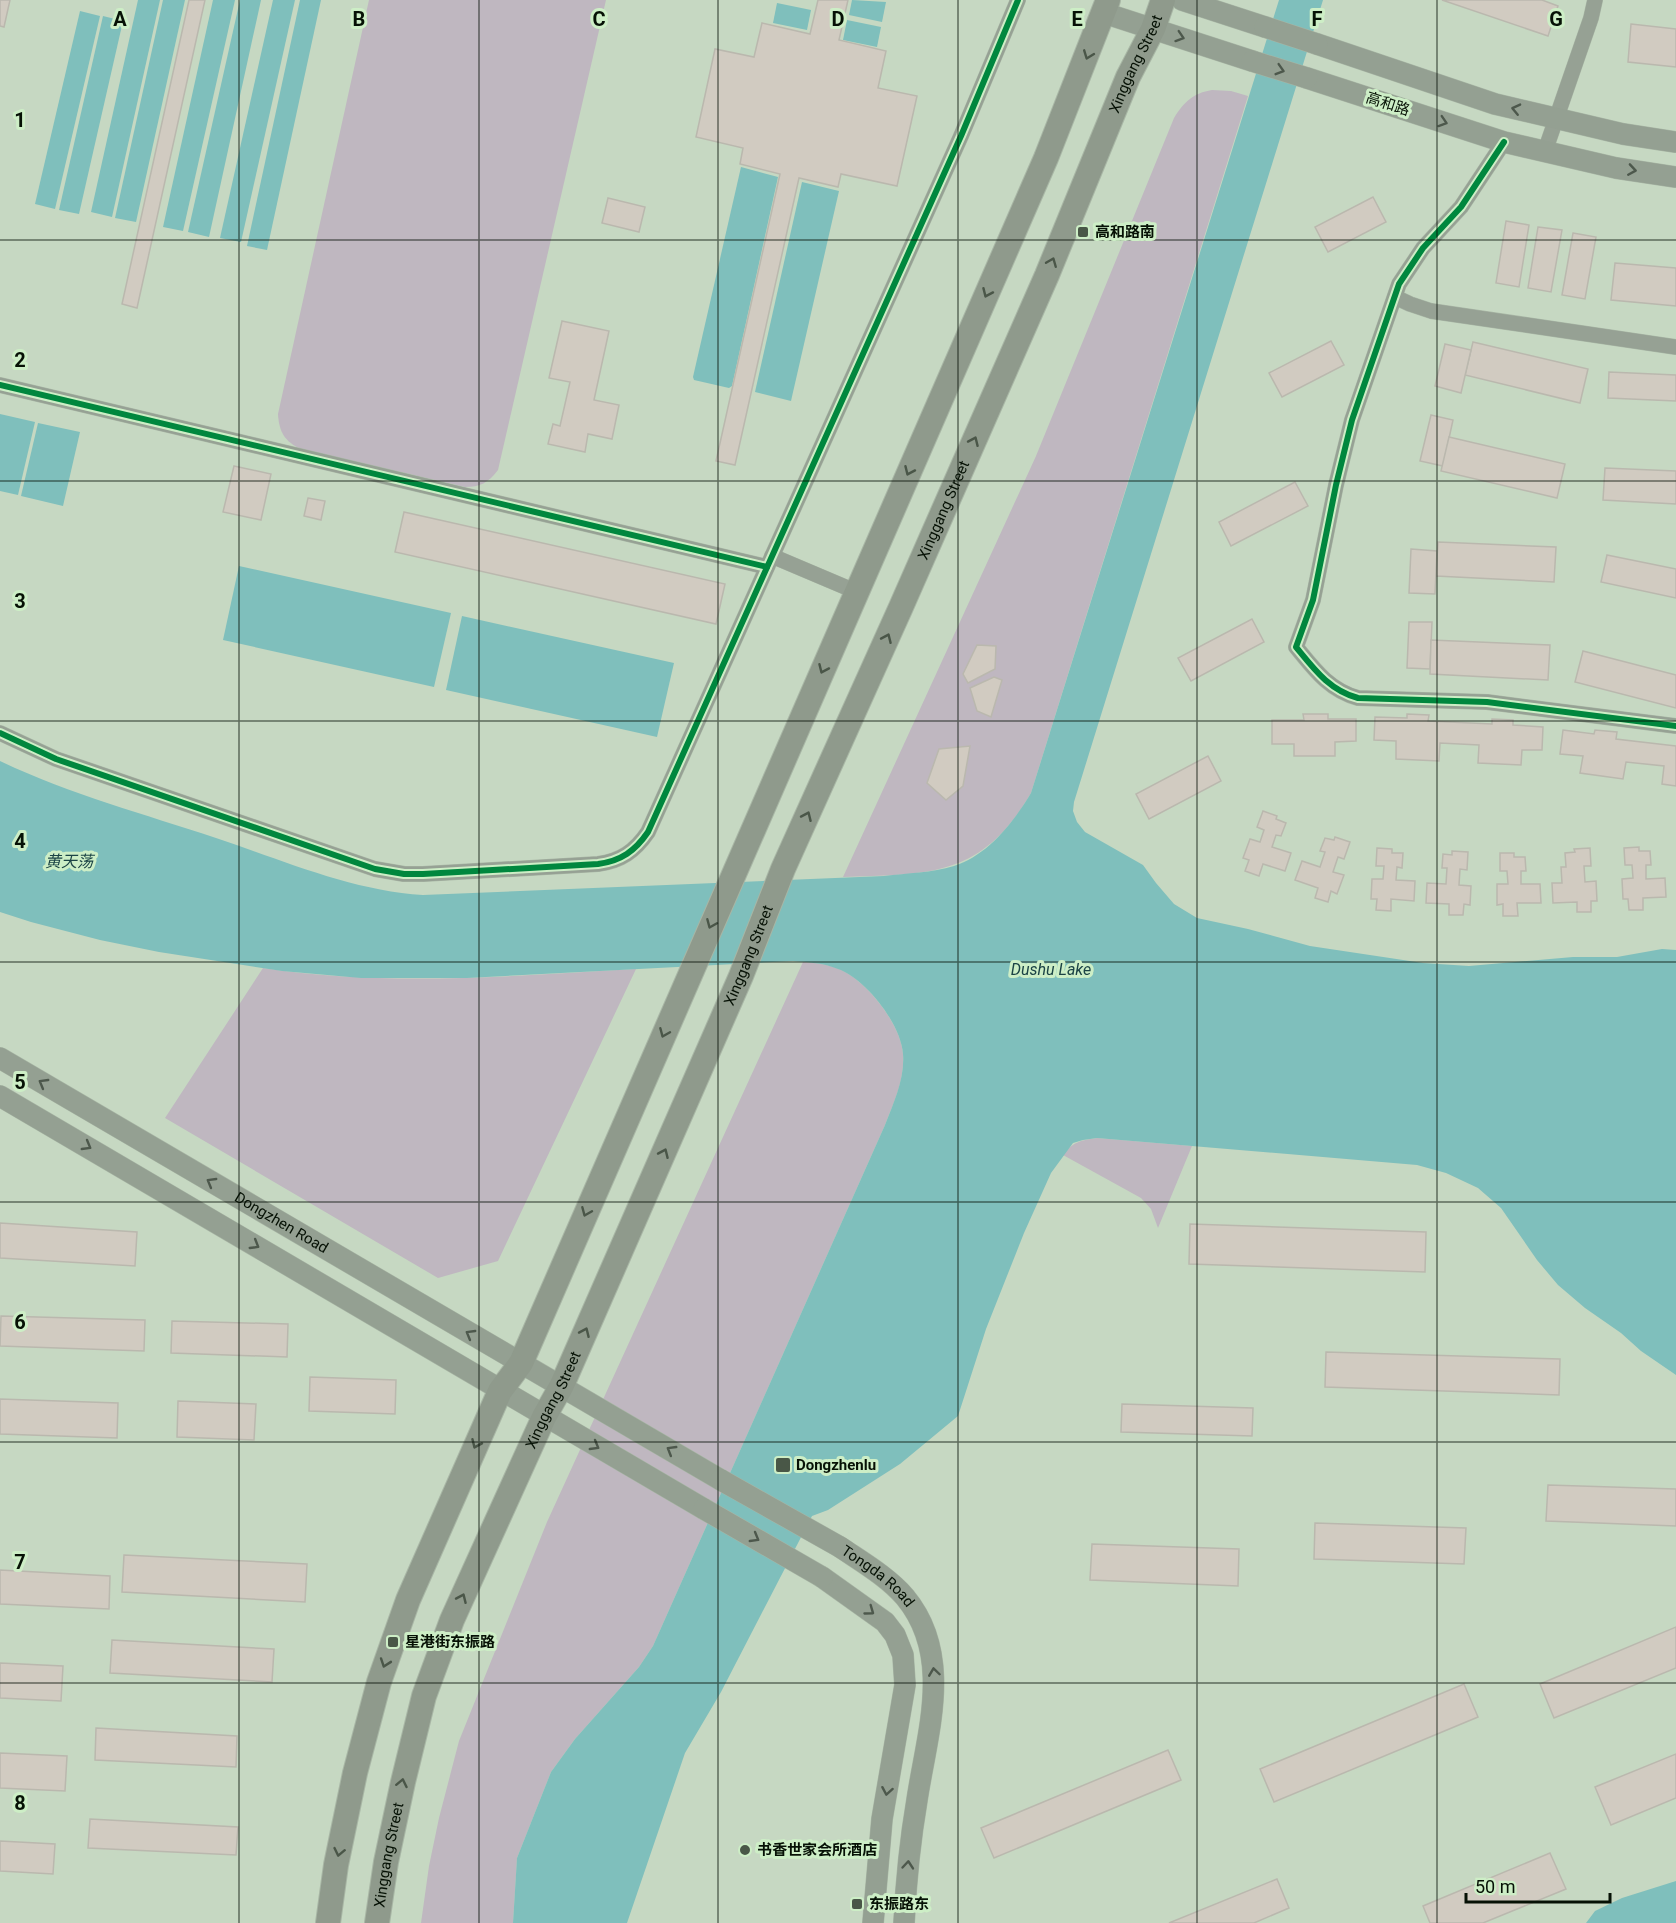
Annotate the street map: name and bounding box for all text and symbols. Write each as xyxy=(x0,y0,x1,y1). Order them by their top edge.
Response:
text: A xyxy=(113,7,127,31)
text: B xyxy=(353,7,365,31)
text: C xyxy=(592,7,606,31)
text: D xyxy=(832,7,845,31)
text: E xyxy=(1071,7,1083,31)
text: F xyxy=(1312,7,1323,31)
text: G xyxy=(1549,7,1563,31)
street label: Xinggang Street xyxy=(1105,13,1166,116)
one-way arrow xyxy=(1174,30,1185,43)
one-way arrow xyxy=(1082,49,1095,60)
one-way arrow xyxy=(1274,63,1285,75)
street label: 高和路 xyxy=(1364,88,1412,120)
one-way arrow xyxy=(1511,103,1521,116)
text: 1 xyxy=(14,108,26,132)
one-way arrow xyxy=(1437,115,1448,128)
one-way arrow xyxy=(1627,164,1636,176)
place label: 高和路南 xyxy=(1095,223,1155,241)
marker: 高和路南 xyxy=(1076,225,1090,239)
one-way arrow xyxy=(1045,257,1057,268)
one-way arrow xyxy=(983,286,995,297)
text: 2 xyxy=(14,348,26,372)
one-way arrow xyxy=(967,436,979,447)
street label: Xinggang Street xyxy=(914,458,973,563)
one-way arrow xyxy=(905,465,917,476)
text: 3 xyxy=(14,589,26,613)
one-way arrow xyxy=(880,634,892,645)
one-way arrow xyxy=(818,663,830,674)
one-way arrow xyxy=(800,812,812,823)
text: 4 xyxy=(14,829,26,853)
water label: 黄天荡 xyxy=(45,852,96,871)
street label: Xinggang Street xyxy=(720,903,777,1008)
one-way arrow xyxy=(706,918,718,929)
water label: Dushu Lake xyxy=(1011,960,1091,979)
one-way arrow xyxy=(659,1026,671,1037)
text: 5 xyxy=(14,1070,26,1094)
one-way arrow xyxy=(39,1079,49,1091)
one-way arrow xyxy=(81,1139,91,1151)
one-way arrow xyxy=(656,1148,668,1159)
one-way arrow xyxy=(207,1178,217,1189)
street label: Dongzhen Road xyxy=(231,1188,331,1257)
one-way arrow xyxy=(582,1205,594,1216)
one-way arrow xyxy=(249,1238,259,1249)
text: 6 xyxy=(14,1310,26,1334)
one-way arrow xyxy=(578,1327,590,1338)
one-way arrow xyxy=(466,1330,476,1341)
street label: Xinggang Street xyxy=(522,1349,585,1452)
one-way arrow xyxy=(472,1438,484,1449)
one-way arrow xyxy=(589,1439,599,1450)
one-way arrow xyxy=(667,1446,677,1457)
marker: Dongzhenlu xyxy=(774,1456,792,1474)
place label: Dongzhenlu xyxy=(796,1456,876,1474)
one-way arrow xyxy=(748,1531,759,1542)
street label: Tongda Road xyxy=(838,1542,918,1610)
text: 7 xyxy=(14,1550,26,1574)
one-way arrow xyxy=(455,1593,467,1604)
one-way arrow xyxy=(863,1604,874,1615)
place label: 星港街东振路 xyxy=(405,1633,495,1651)
marker: 星港街东振路 xyxy=(386,1635,400,1649)
one-way arrow xyxy=(380,1657,393,1668)
one-way arrow xyxy=(928,1667,940,1676)
one-way arrow xyxy=(395,1778,408,1788)
one-way arrow xyxy=(881,1787,893,1796)
text: 8 xyxy=(14,1791,26,1815)
street label: Xinggang Street xyxy=(370,1801,407,1909)
place label: 书香世家会所酒店 xyxy=(757,1841,877,1859)
marker: 书香世家会所酒店 xyxy=(738,1843,752,1857)
one-way arrow xyxy=(333,1847,346,1857)
one-way arrow xyxy=(901,1860,914,1869)
scale bar xyxy=(1466,1866,1610,1904)
text: 50 m xyxy=(1475,1876,1515,1897)
place label: 东振路东 xyxy=(869,1895,929,1913)
marker: 东振路东 xyxy=(850,1897,864,1911)

